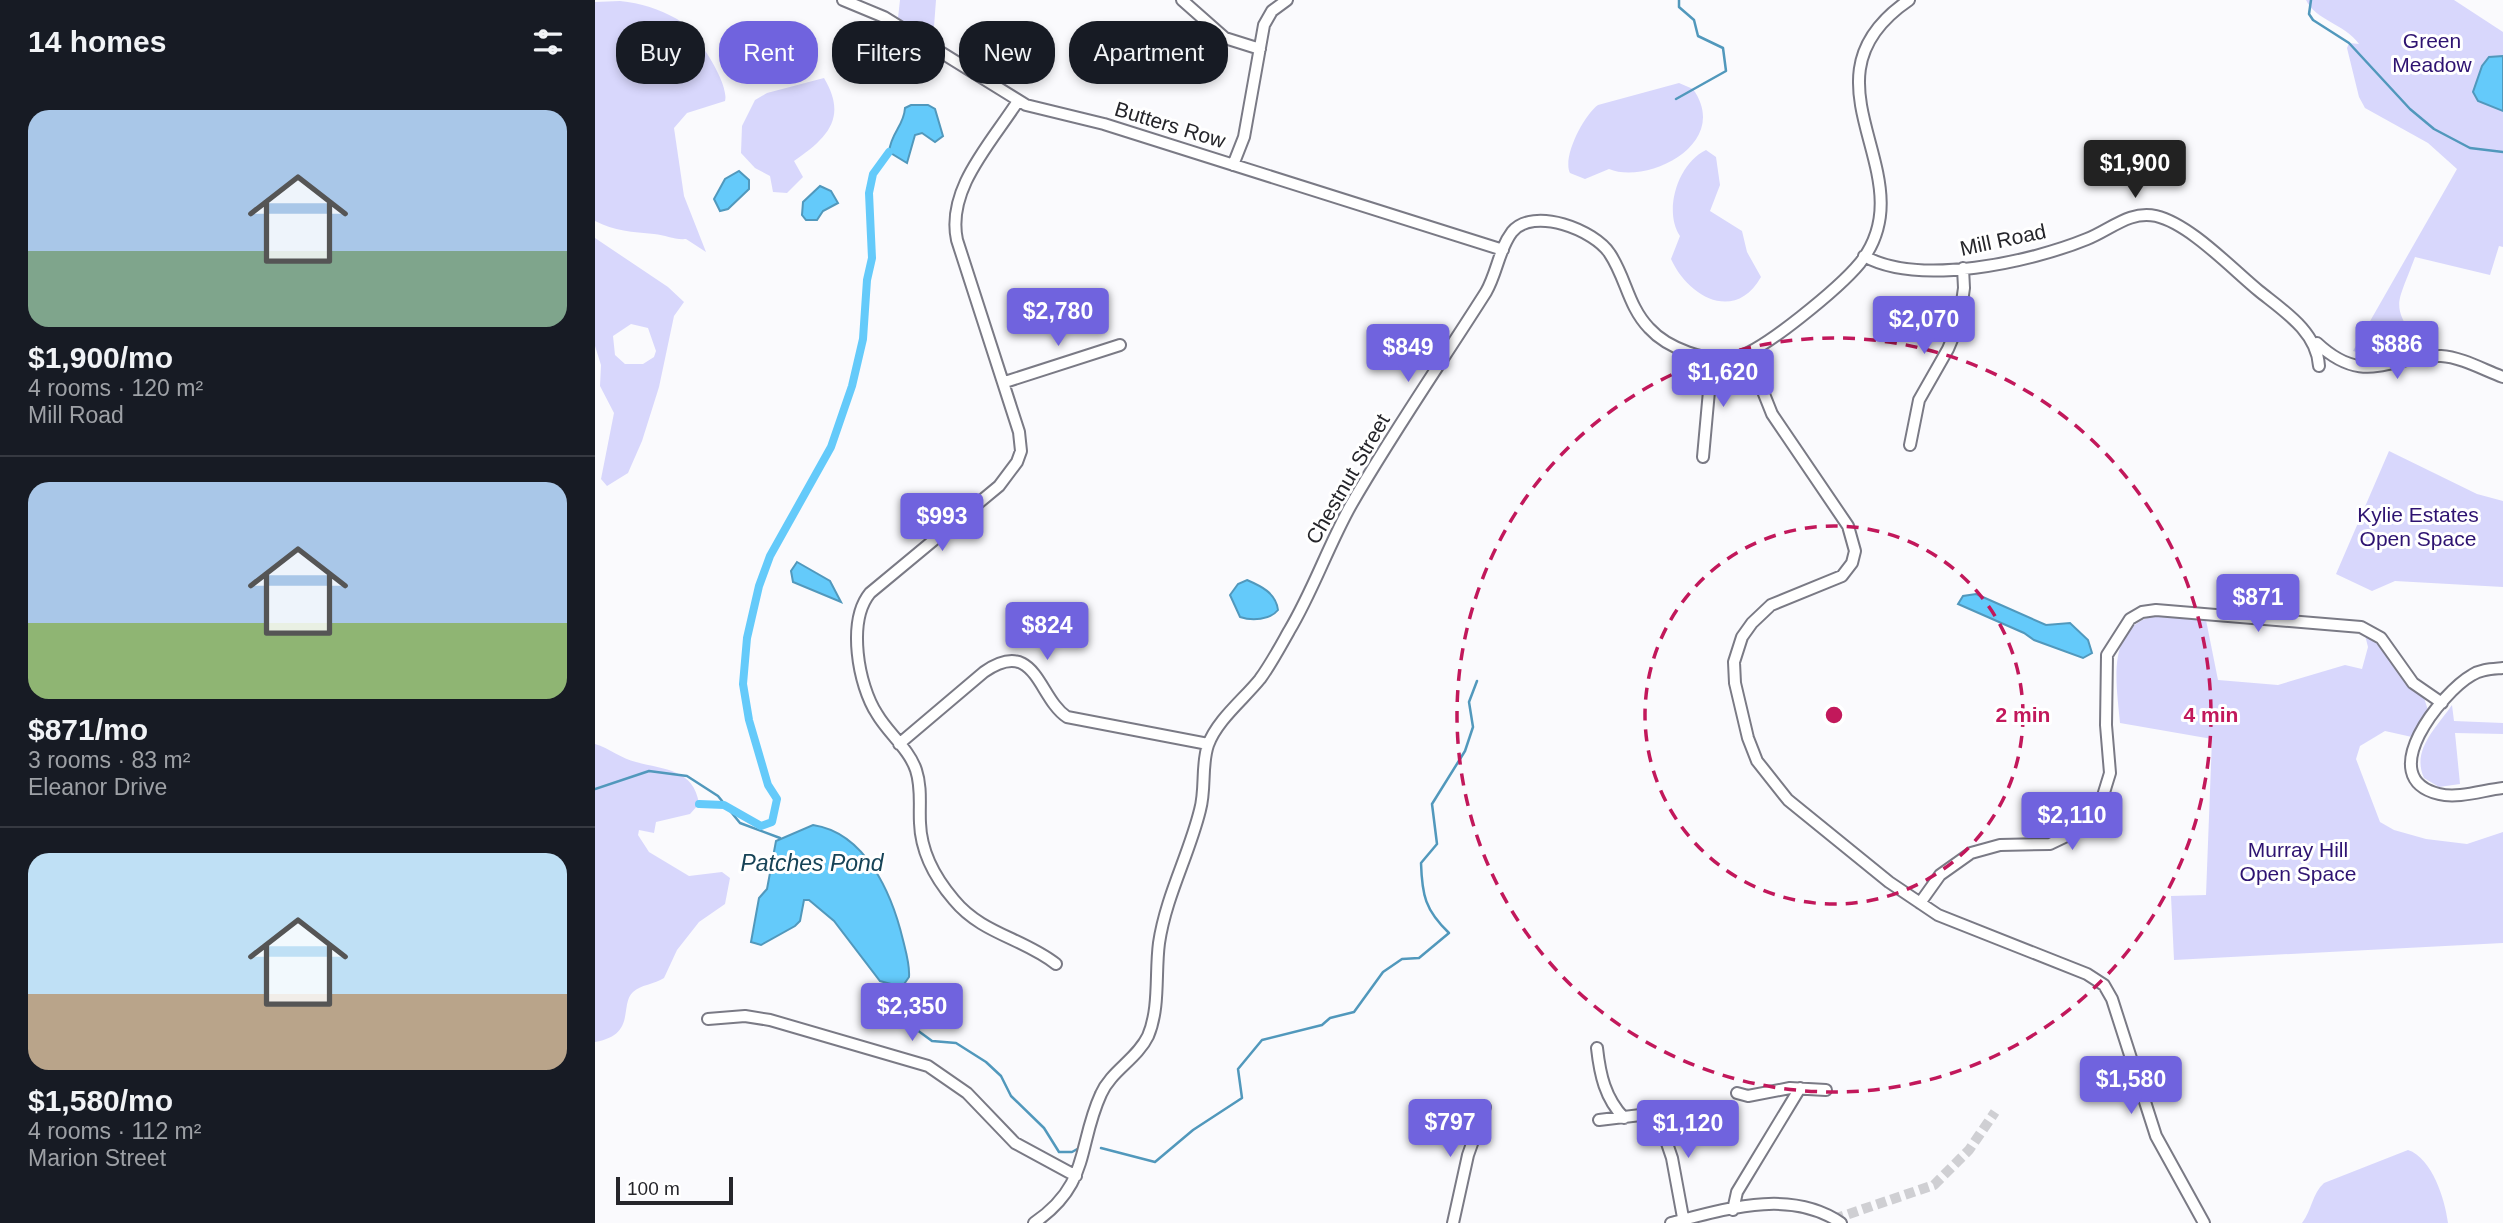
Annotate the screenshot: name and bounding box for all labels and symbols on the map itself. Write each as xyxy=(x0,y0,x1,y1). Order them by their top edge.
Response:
park label: Green Meadow xyxy=(2392,29,2473,76)
street label: Butters Row xyxy=(1112,97,1229,152)
pin: $1,900 xyxy=(2078,140,2192,200)
street label: Mill Road xyxy=(1958,219,2048,260)
pin: $2,780 xyxy=(1001,288,1115,348)
pin: $2,070 xyxy=(1867,296,1981,356)
pin: $886 xyxy=(2356,322,2438,381)
pin: $849 xyxy=(1367,324,1449,384)
pin: $1,620 xyxy=(1666,350,1780,409)
street label: Chestnut Street xyxy=(1301,410,1394,548)
pin: $993 xyxy=(901,494,983,553)
park label: Kylie Estates Open Space xyxy=(2357,503,2479,550)
pin: $871 xyxy=(2217,574,2299,634)
pin: $824 xyxy=(1006,602,1088,662)
centre of rings xyxy=(1822,703,1846,727)
text: 2 min xyxy=(1996,703,2050,726)
text: 4 min xyxy=(2184,703,2238,726)
pin: $2,110 xyxy=(2015,792,2129,852)
park label: Murray Hill Open Space xyxy=(2240,838,2356,885)
water label: Patches Pond xyxy=(740,850,885,876)
pin: $2,350 xyxy=(855,984,969,1043)
pin: $1,580 xyxy=(2074,1056,2188,1116)
pin: $797 xyxy=(1409,1100,1491,1159)
pin: $1,120 xyxy=(1631,1100,1745,1160)
scale bar xyxy=(616,1174,733,1206)

